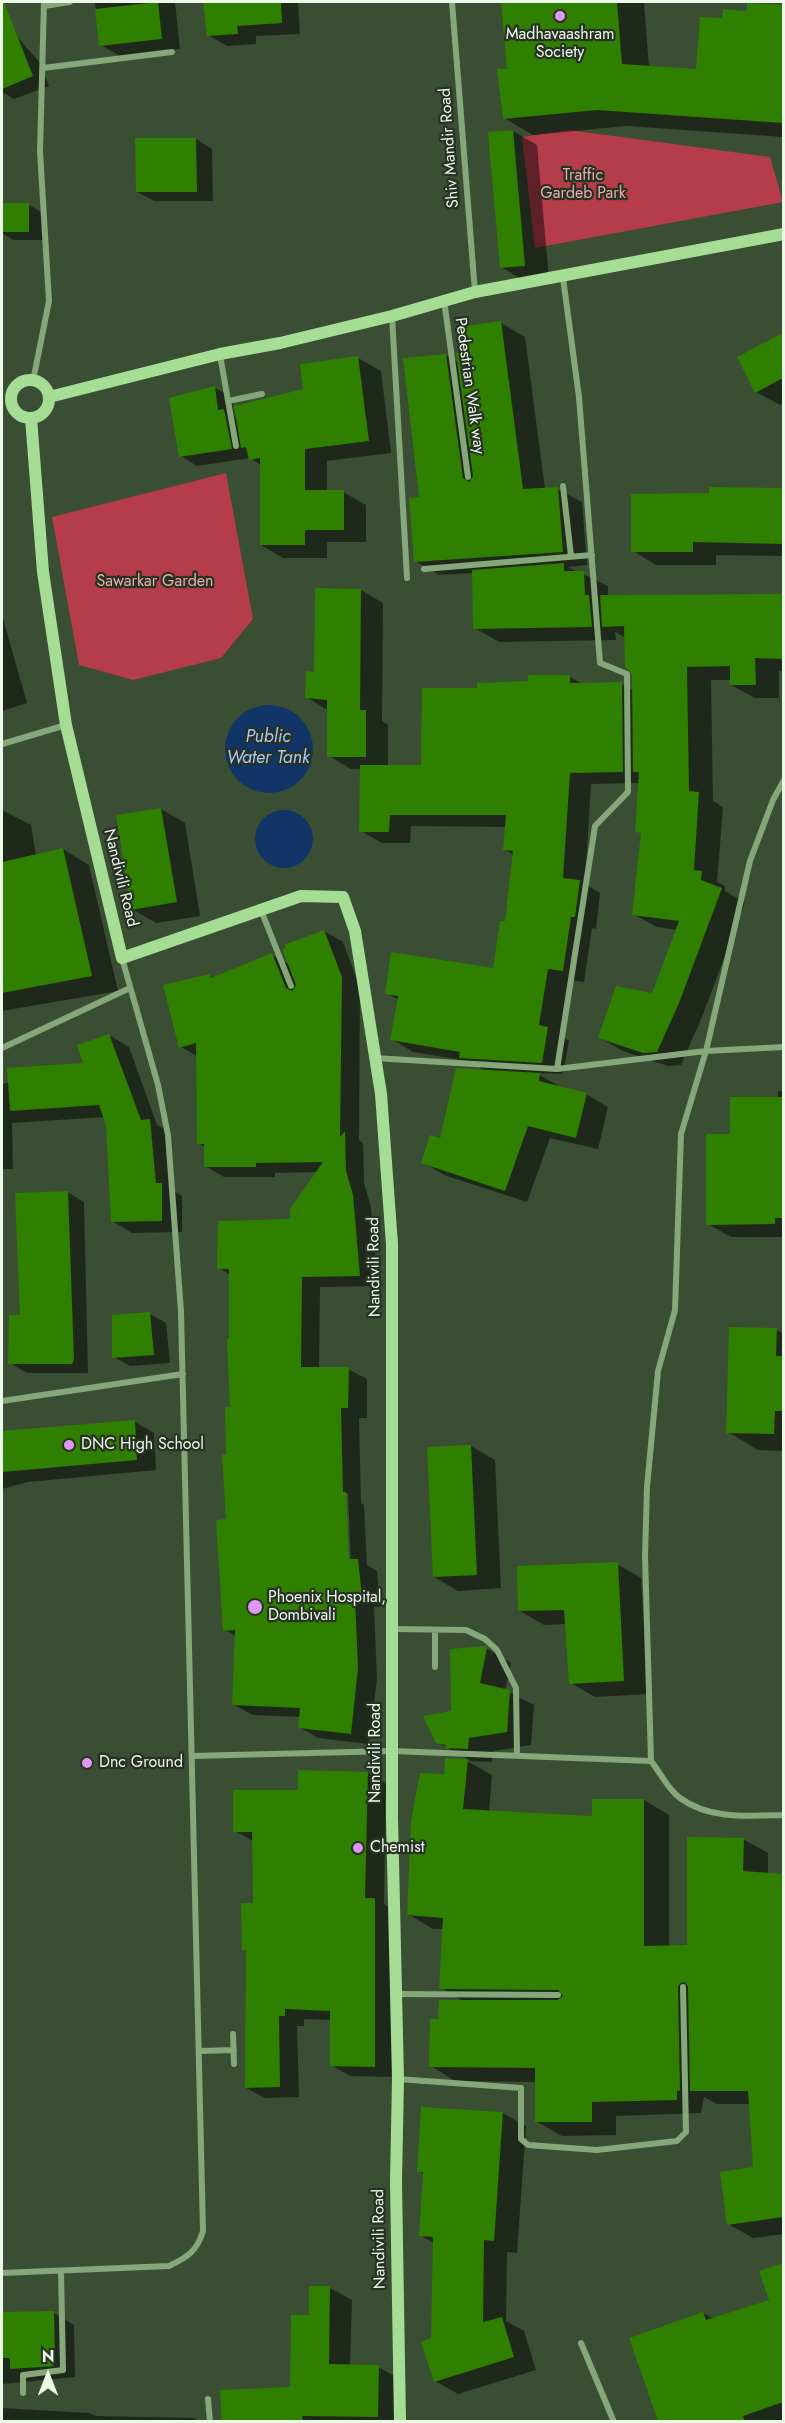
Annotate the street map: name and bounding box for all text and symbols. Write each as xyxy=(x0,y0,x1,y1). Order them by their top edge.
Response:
marker: Madhavaashram Society xyxy=(553,9,567,23)
place label: Madhavaashram Society xyxy=(506,25,614,63)
street label: Shiv Mandir Road xyxy=(436,87,464,209)
park label: Traffic Gardeb Park xyxy=(540,166,626,204)
street label: Pedestrian Walk way xyxy=(450,316,488,456)
park label: Sawarkar Garden xyxy=(97,572,213,592)
water label: Public Water Tank xyxy=(226,727,310,770)
street label: Nandivili Road xyxy=(99,827,141,929)
street label: Nandivili Road xyxy=(365,1217,385,1317)
place label: DNC High School xyxy=(81,1435,204,1455)
marker: DNC High School xyxy=(62,1438,76,1452)
place label: Phoenix Hospital, Dombivali xyxy=(268,1588,386,1626)
marker: Phoenix Hospital, Dombivali xyxy=(246,1598,264,1616)
street label: Nandivili Road xyxy=(366,1703,386,1803)
place label: Dnc Ground xyxy=(99,1753,183,1773)
marker: Dnc Ground xyxy=(80,1756,94,1770)
place label: Chemist xyxy=(370,1838,425,1858)
marker: Chemist xyxy=(351,1841,365,1855)
street label: Nandivili Road xyxy=(370,2189,390,2289)
north arrow xyxy=(18,2345,78,2405)
text: N xyxy=(42,2345,54,2368)

